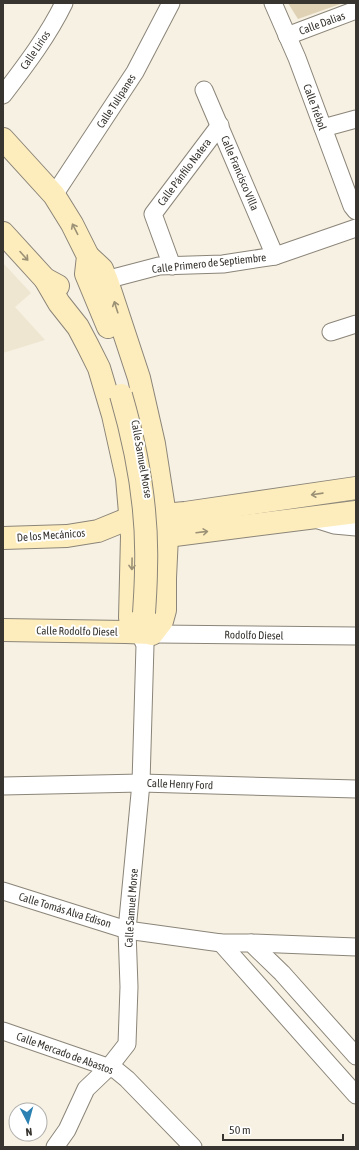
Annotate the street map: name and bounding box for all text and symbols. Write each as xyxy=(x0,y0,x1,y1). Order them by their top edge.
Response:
street label: Calle Dalias xyxy=(297,9,347,37)
street label: Calle Lirios xyxy=(18,28,52,72)
street label: Calle Tulipanes xyxy=(94,72,138,130)
street label: Calle Trébol xyxy=(301,82,329,132)
street label: Calle Francisco Villa xyxy=(219,134,261,212)
street label: Calle Pánfilo Natera xyxy=(155,136,213,208)
one-way arrow xyxy=(71,224,78,236)
one-way arrow xyxy=(19,250,28,260)
street label: Calle Primero de Septiembre xyxy=(151,251,267,275)
one-way arrow xyxy=(112,301,119,314)
street label: Calle Samuel Morse xyxy=(129,419,155,499)
one-way arrow xyxy=(311,490,324,498)
street label: De los Mecánicos xyxy=(16,527,86,543)
one-way arrow xyxy=(195,528,208,536)
one-way arrow xyxy=(128,557,136,570)
street label: Calle Rodolfo Diesel xyxy=(36,624,118,638)
street label: Rodolfo Diesel xyxy=(224,628,284,642)
street label: Calle Henry Ford xyxy=(147,777,213,791)
street label: Calle Samuel Morse xyxy=(122,868,140,948)
street label: Calle Tomás Alva Edison xyxy=(17,890,113,930)
street label: Calle Mercado de Abastos xyxy=(15,1030,115,1076)
north arrow xyxy=(8,1102,48,1142)
scale bar xyxy=(223,1116,343,1142)
text: 50 m xyxy=(229,1123,251,1137)
text: N xyxy=(25,1126,33,1138)

